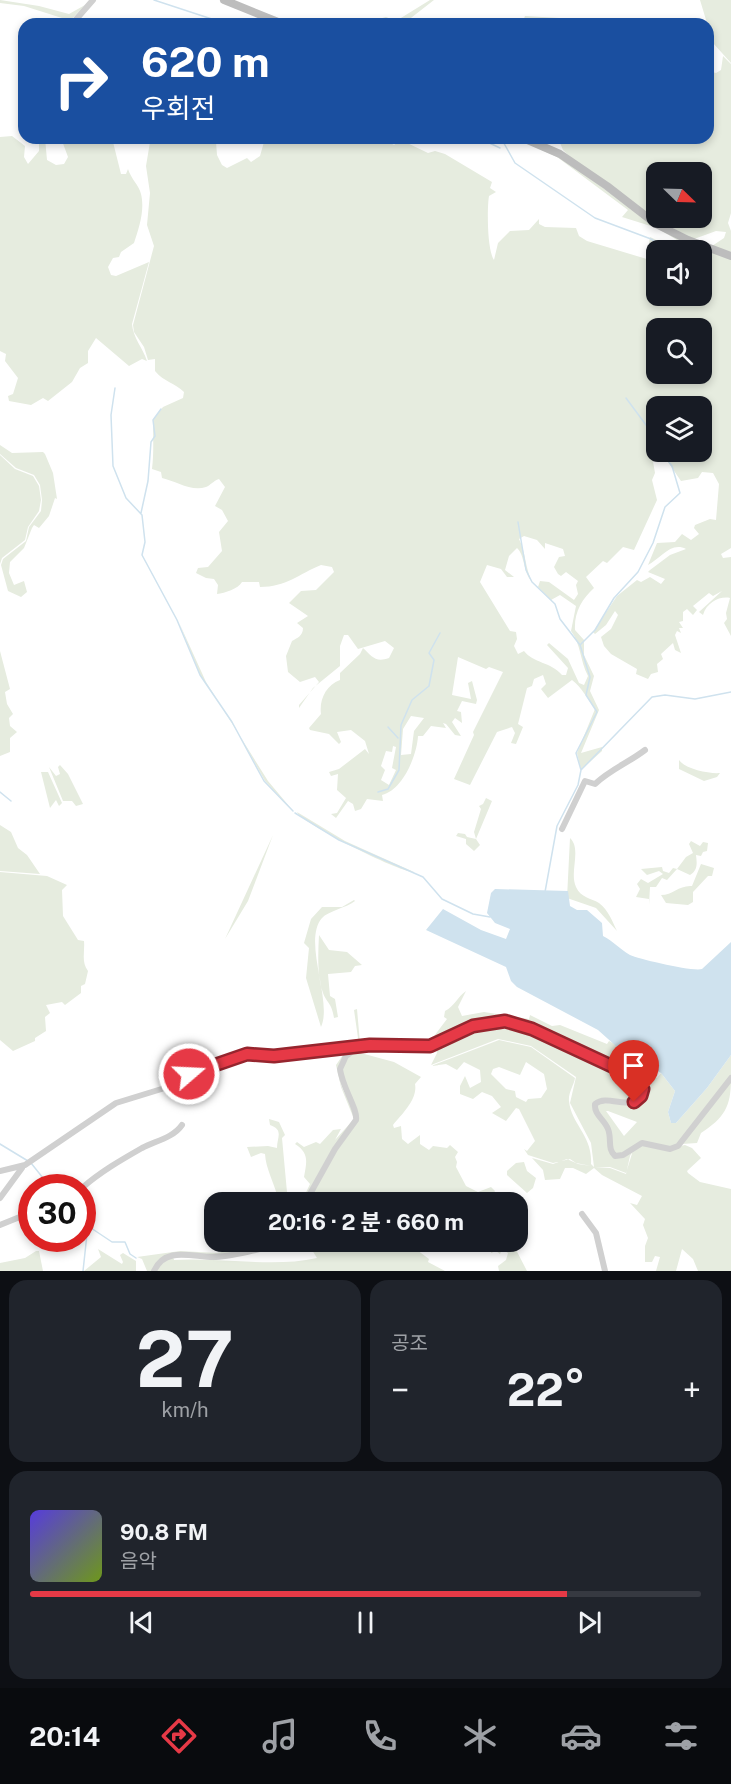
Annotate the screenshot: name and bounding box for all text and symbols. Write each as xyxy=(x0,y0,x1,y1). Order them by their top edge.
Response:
text: 620 m xyxy=(141,37,270,86)
icon: right xyxy=(42,42,120,120)
text: 우회전 xyxy=(141,92,216,124)
north arrow xyxy=(646,162,712,228)
map controls xyxy=(646,162,712,462)
button: sound xyxy=(646,240,712,306)
button: search xyxy=(646,318,712,384)
button: layers xyxy=(646,396,712,462)
pin xyxy=(608,1040,659,1102)
position arrow xyxy=(157,1042,221,1106)
icon: arrive xyxy=(617,1049,650,1082)
speed limit sign: 30 xyxy=(18,1174,96,1252)
text: 20:16 · 2 분 · 660 m xyxy=(268,1209,464,1235)
text: 27 xyxy=(136,1313,234,1405)
text: 공조 xyxy=(391,1331,428,1355)
text: 22° xyxy=(507,1363,585,1416)
text: − xyxy=(391,1371,409,1409)
text: + xyxy=(683,1371,701,1409)
text: km/h xyxy=(161,1398,209,1422)
text: 90.8 FM xyxy=(120,1519,208,1545)
text: 음악 xyxy=(120,1549,157,1573)
icon: previous xyxy=(125,1606,158,1639)
icon: pause xyxy=(349,1606,382,1639)
icon: next xyxy=(573,1606,606,1639)
icon: directions xyxy=(158,1715,200,1757)
icon: music xyxy=(259,1715,301,1757)
icon: phone xyxy=(359,1715,401,1757)
icon: climate xyxy=(459,1715,501,1757)
icon: car xyxy=(560,1715,602,1757)
icon: filters xyxy=(660,1715,702,1757)
text: 20:14 xyxy=(29,1720,100,1752)

